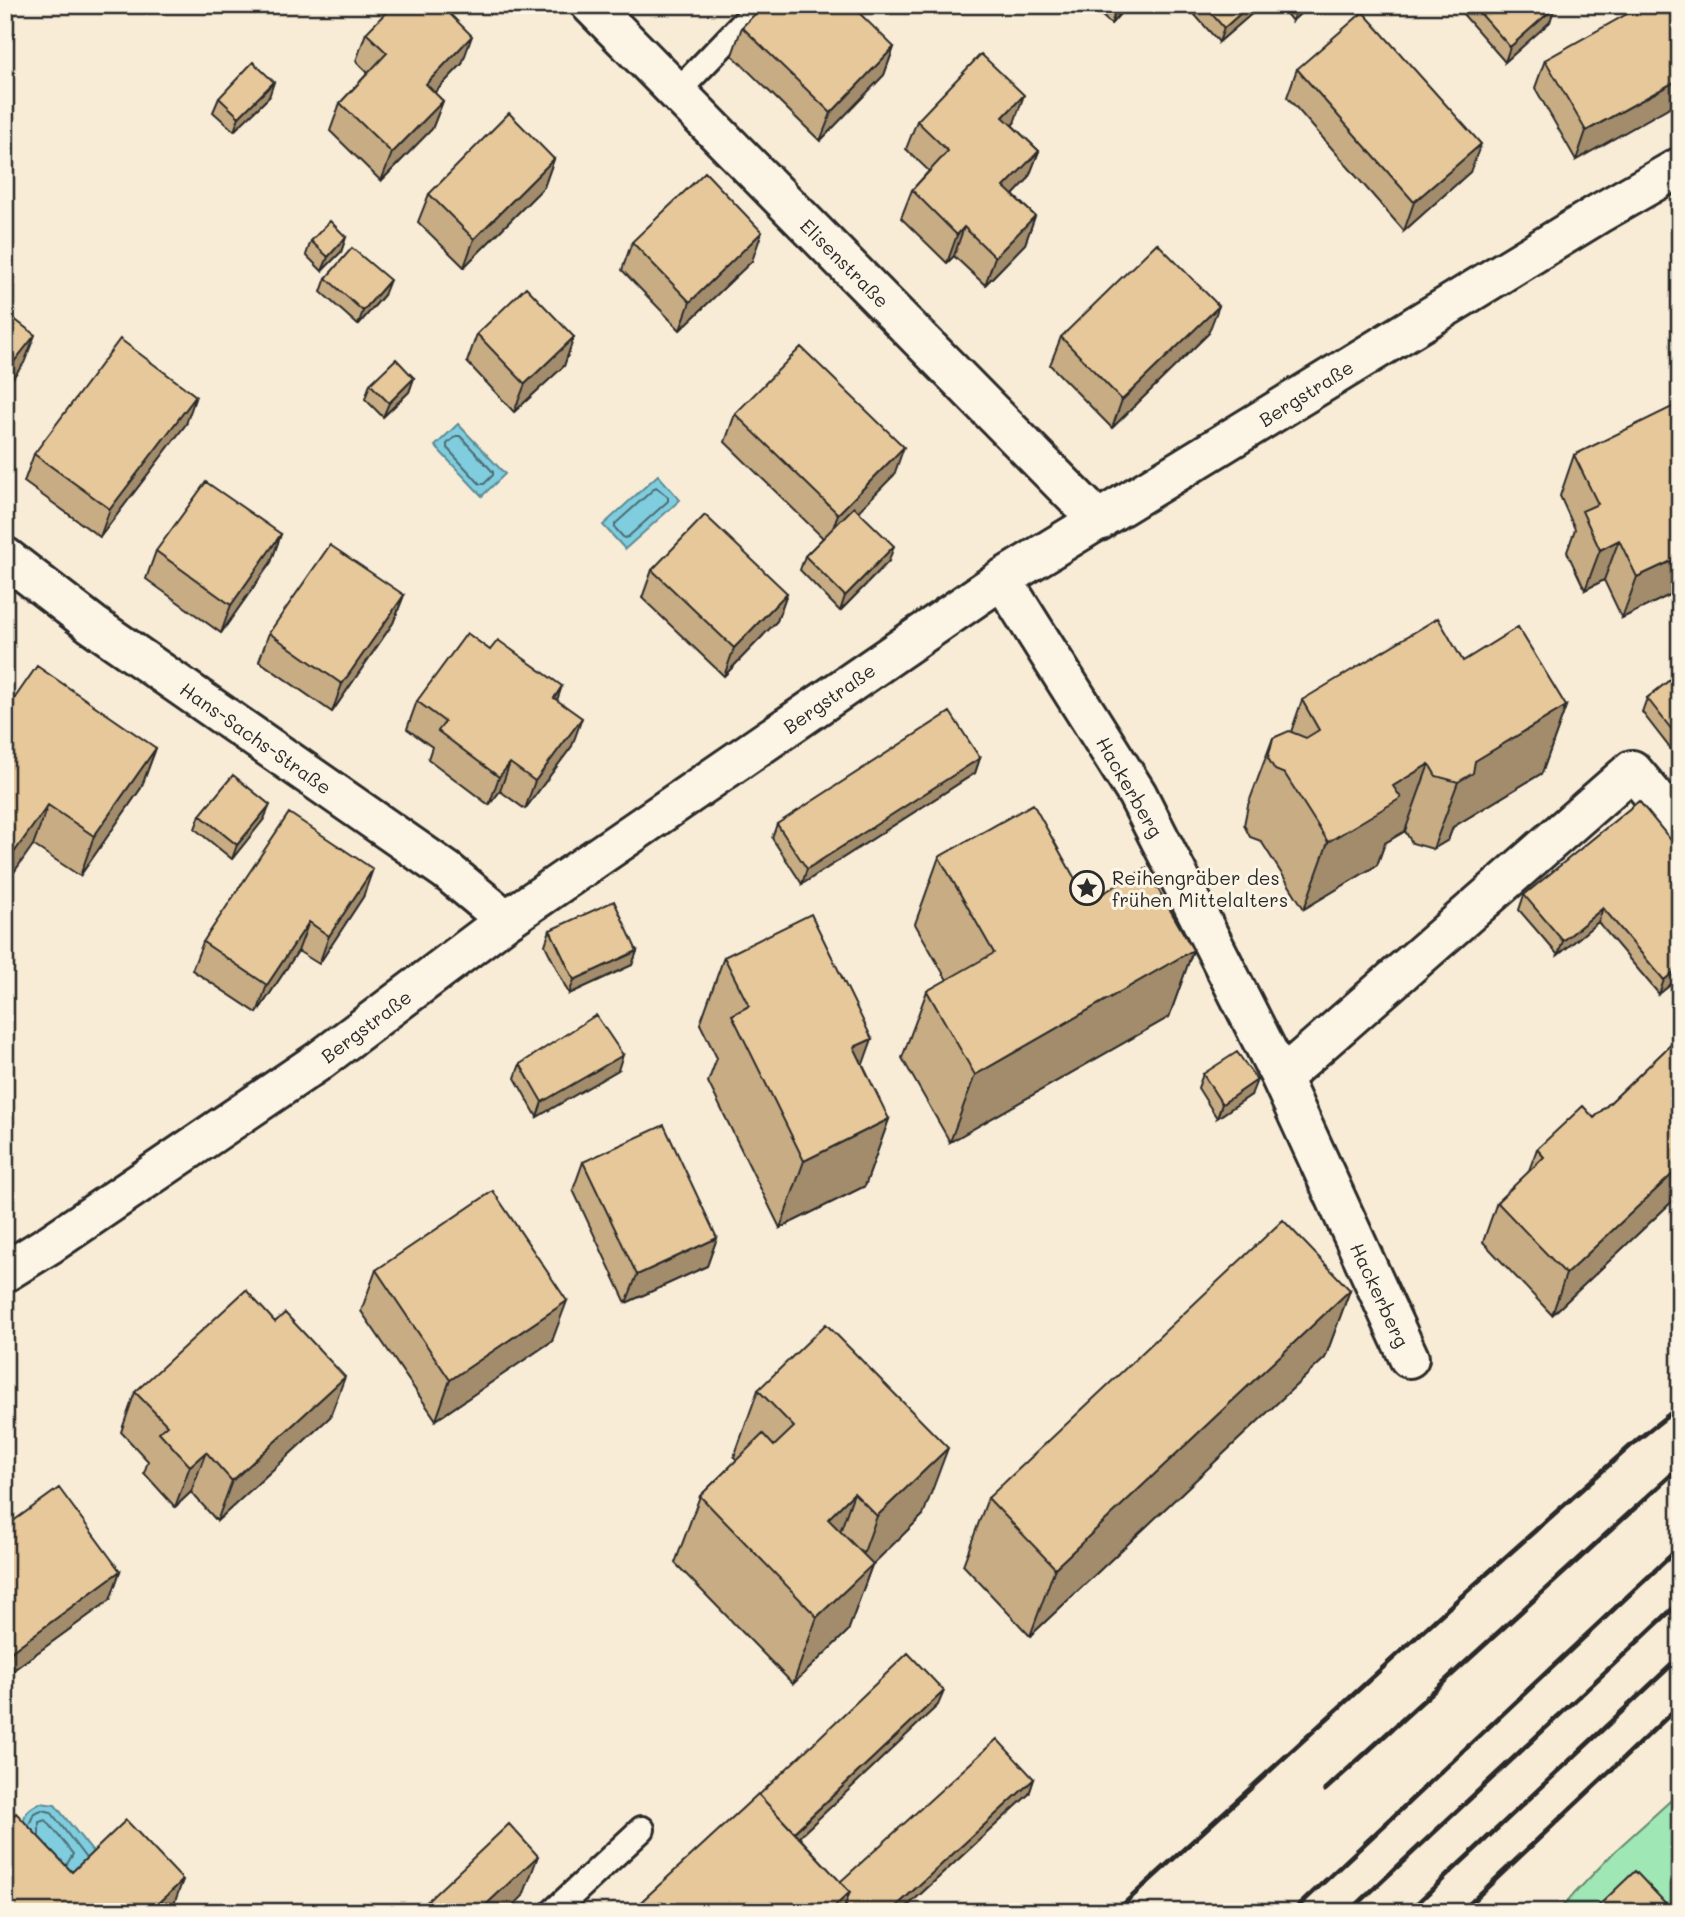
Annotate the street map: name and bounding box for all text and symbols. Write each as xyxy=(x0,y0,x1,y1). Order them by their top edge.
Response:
street label: Elisenstraße xyxy=(795,213,895,313)
street label: Bergstraße xyxy=(1254,354,1358,432)
street label: Bergstraße xyxy=(778,657,880,739)
street label: Hans-Sachs-Straße xyxy=(175,676,337,800)
street label: Hackerberg xyxy=(1091,732,1169,842)
place label: Reihengräber des frühen Mittelalters xyxy=(1112,865,1288,912)
place icon: Reihengräber des frühen Mittelalters xyxy=(1068,869,1106,907)
street label: Bergstraße xyxy=(316,984,416,1068)
street label: Hackerberg xyxy=(1345,1239,1415,1351)

